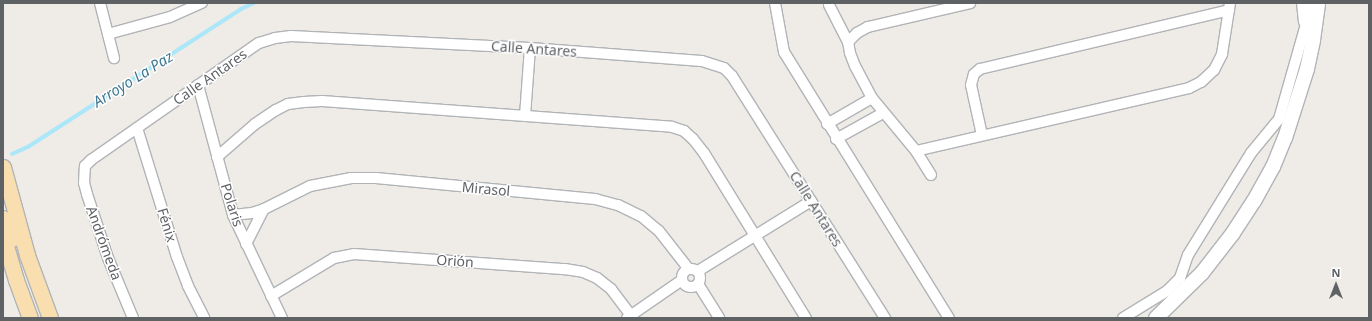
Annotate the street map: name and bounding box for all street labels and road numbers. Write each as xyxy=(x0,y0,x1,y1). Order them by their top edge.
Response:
street label: Calle Antares xyxy=(490,38,578,60)
street label: Calle Antares xyxy=(170,45,250,109)
street label: Calle Antares xyxy=(786,168,846,250)
street label: Mirasol xyxy=(461,179,511,199)
street label: Polaris xyxy=(217,181,247,229)
street label: Andrómeda xyxy=(83,204,125,282)
street label: Fénix xyxy=(154,206,180,244)
street label: Orión xyxy=(436,251,474,271)

